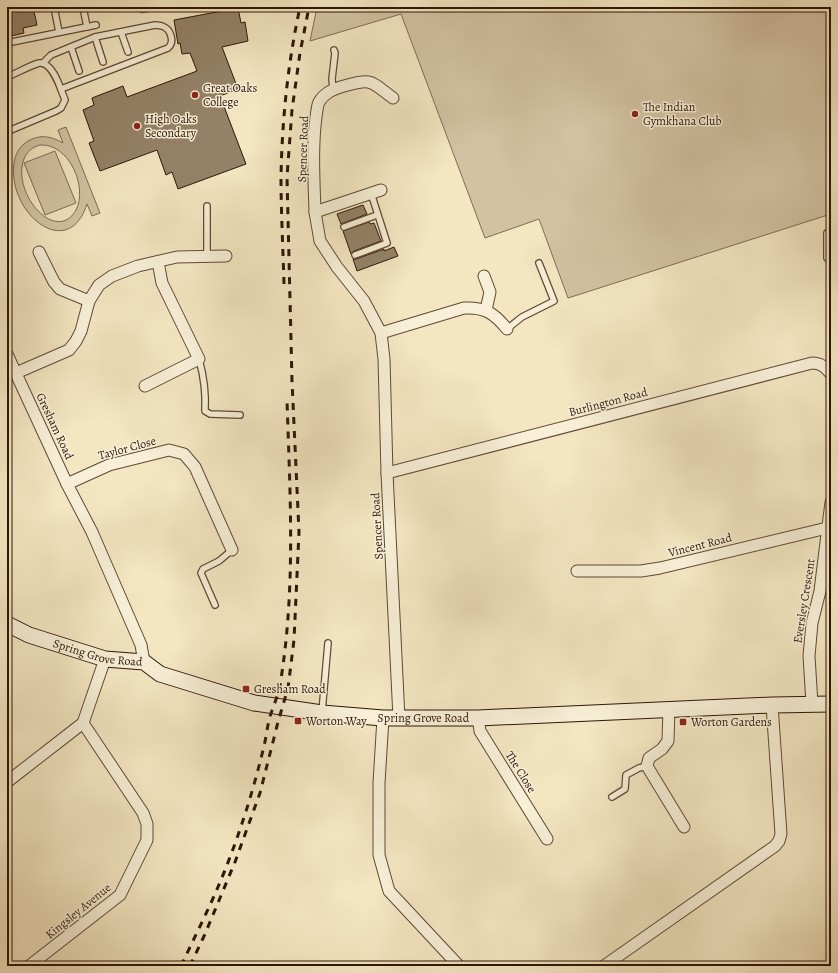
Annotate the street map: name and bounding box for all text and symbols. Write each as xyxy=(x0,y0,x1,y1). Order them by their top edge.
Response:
place label: Great Oaks College xyxy=(203,80,257,110)
marker: Great Oaks College xyxy=(190,90,200,100)
place label: The Indian Gymkhana Club xyxy=(643,99,722,129)
marker: The Indian Gymkhana Club xyxy=(630,109,640,119)
place label: High Oaks Secondary xyxy=(145,111,197,141)
street label: Spencer Road xyxy=(294,115,312,183)
marker: High Oaks Secondary xyxy=(132,121,142,131)
street label: Burlington Road xyxy=(567,384,650,420)
street label: Gresham Road xyxy=(33,390,78,462)
street label: Taylor Close xyxy=(96,433,158,463)
street label: Spencer Road xyxy=(367,492,387,560)
street label: Vincent Road xyxy=(666,529,734,561)
street label: Eversley Crescent xyxy=(789,558,819,644)
street label: Spring Grove Road xyxy=(51,635,144,670)
place label: Gresham Road xyxy=(254,681,326,697)
marker: Gresham Road xyxy=(241,684,251,694)
street label: Spring Grove Road xyxy=(377,710,470,726)
place label: Worton Way xyxy=(305,713,367,729)
place label: Worton Gardens xyxy=(690,714,772,730)
marker: Worton Way xyxy=(293,716,303,726)
marker: Worton Gardens xyxy=(678,717,688,727)
street label: The Close xyxy=(502,748,540,796)
street label: Kingsley Avenue xyxy=(42,880,114,942)

